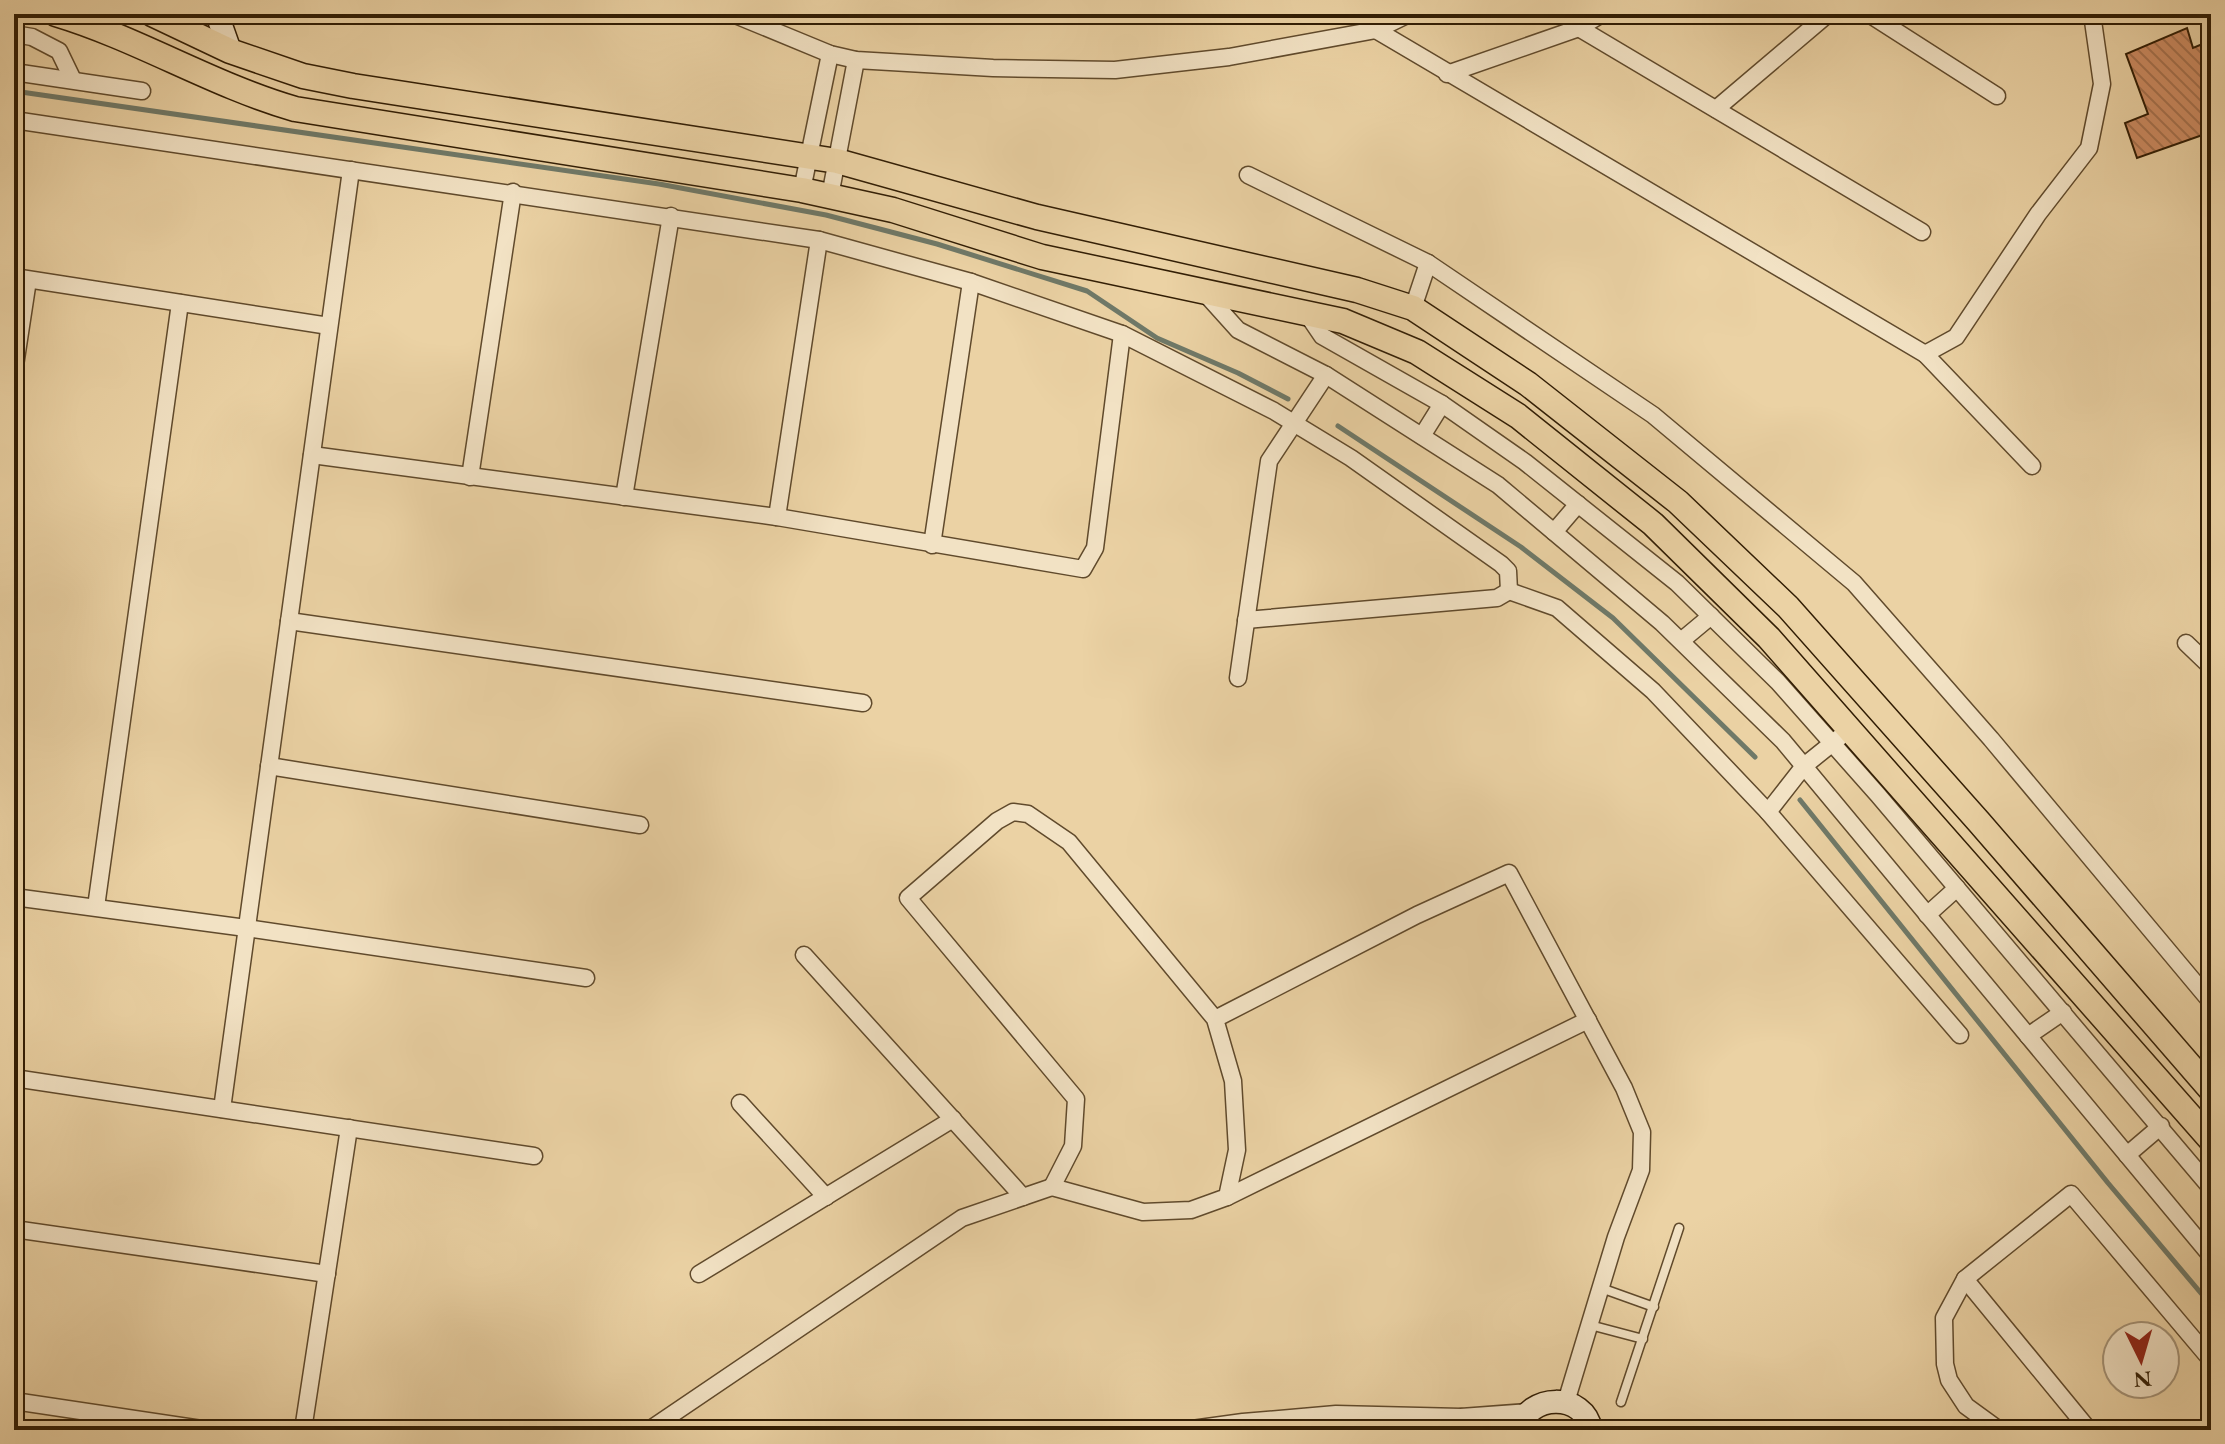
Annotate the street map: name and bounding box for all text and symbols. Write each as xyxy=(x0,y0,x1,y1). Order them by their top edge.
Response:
north arrow xyxy=(2101,1320,2181,1400)
text: N xyxy=(2132,1364,2153,1395)

